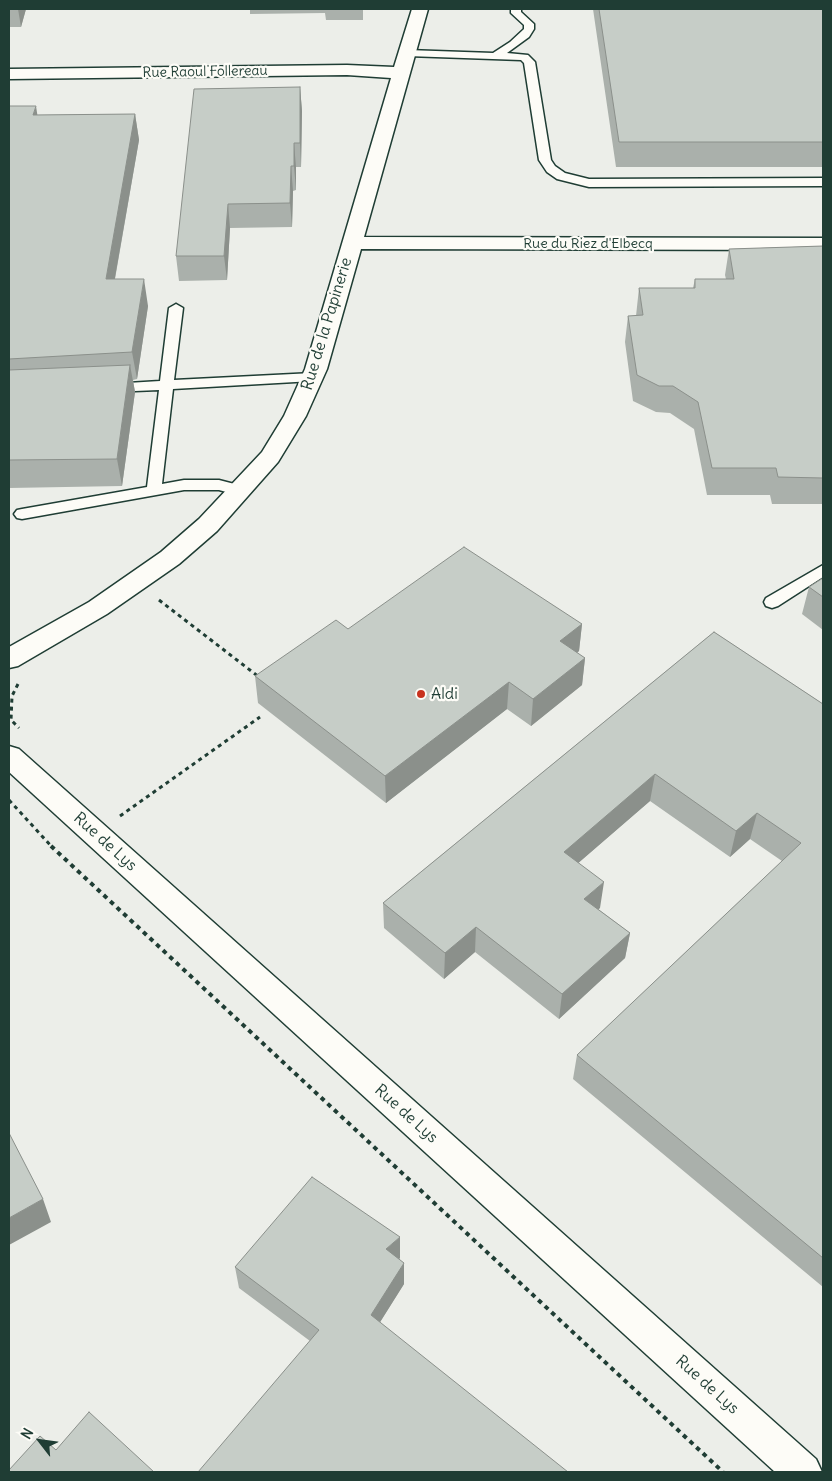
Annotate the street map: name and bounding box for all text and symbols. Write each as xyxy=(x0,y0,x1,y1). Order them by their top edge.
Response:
street label: Rue Raoul Follereau xyxy=(142,63,268,81)
street label: Rue du Riez d'Elbecq xyxy=(523,236,653,252)
street label: Rue de la Papinerie xyxy=(298,255,356,393)
place label: Aldi xyxy=(431,684,458,704)
marker: Aldi xyxy=(415,688,427,700)
street label: Rue de Lys xyxy=(69,809,141,875)
street label: Rue de Lys xyxy=(370,1081,442,1147)
street label: Rue de Lys xyxy=(671,1352,743,1418)
north arrow xyxy=(15,1416,65,1466)
text: N xyxy=(17,1425,37,1442)

